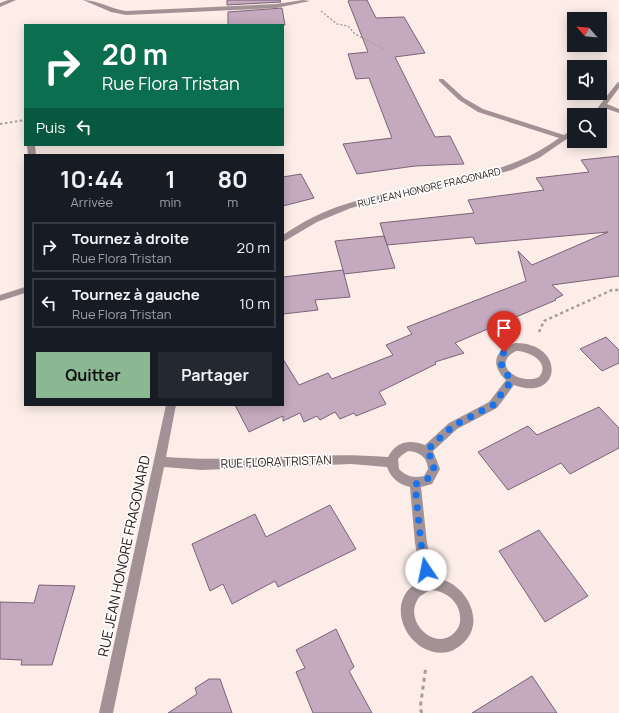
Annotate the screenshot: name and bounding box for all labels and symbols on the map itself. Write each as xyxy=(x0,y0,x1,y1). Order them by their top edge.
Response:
north arrow xyxy=(567,12,607,52)
street label: RUE JEAN HONORE FRAGONARD xyxy=(356,164,502,210)
pin xyxy=(487,311,521,352)
street label: RUE FLORA TRISTAN xyxy=(220,451,332,472)
street label: RUE JEAN HONORE FRAGONARD xyxy=(93,453,154,658)
position arrow xyxy=(405,549,447,591)

